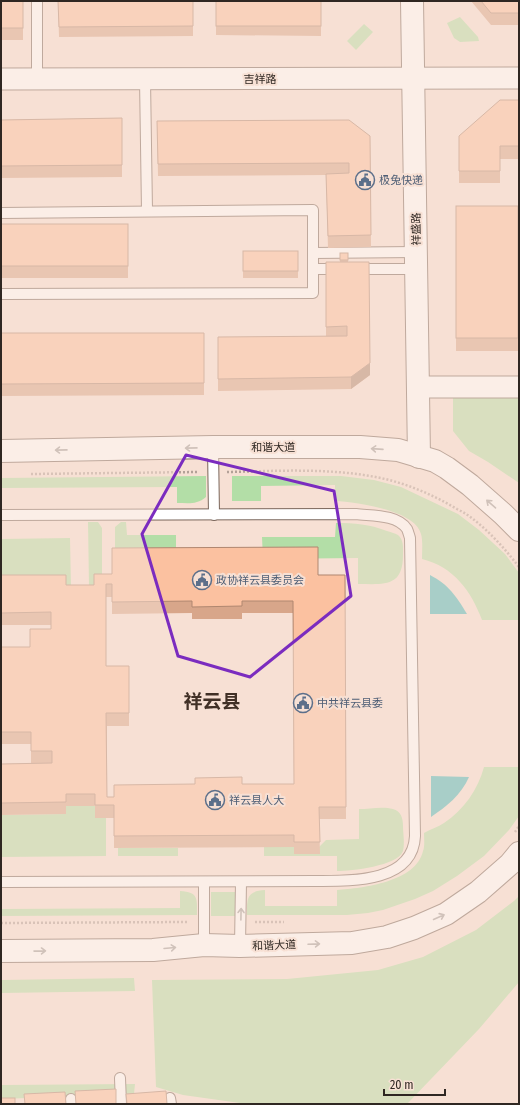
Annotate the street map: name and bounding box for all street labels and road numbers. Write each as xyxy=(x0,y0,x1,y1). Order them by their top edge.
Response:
street label: 吉祥路 xyxy=(244,73,277,86)
street label: 祥盛路 xyxy=(410,212,423,246)
street label: 和谐大道 xyxy=(251,441,295,454)
street label: 和谐大道 xyxy=(252,938,296,953)

